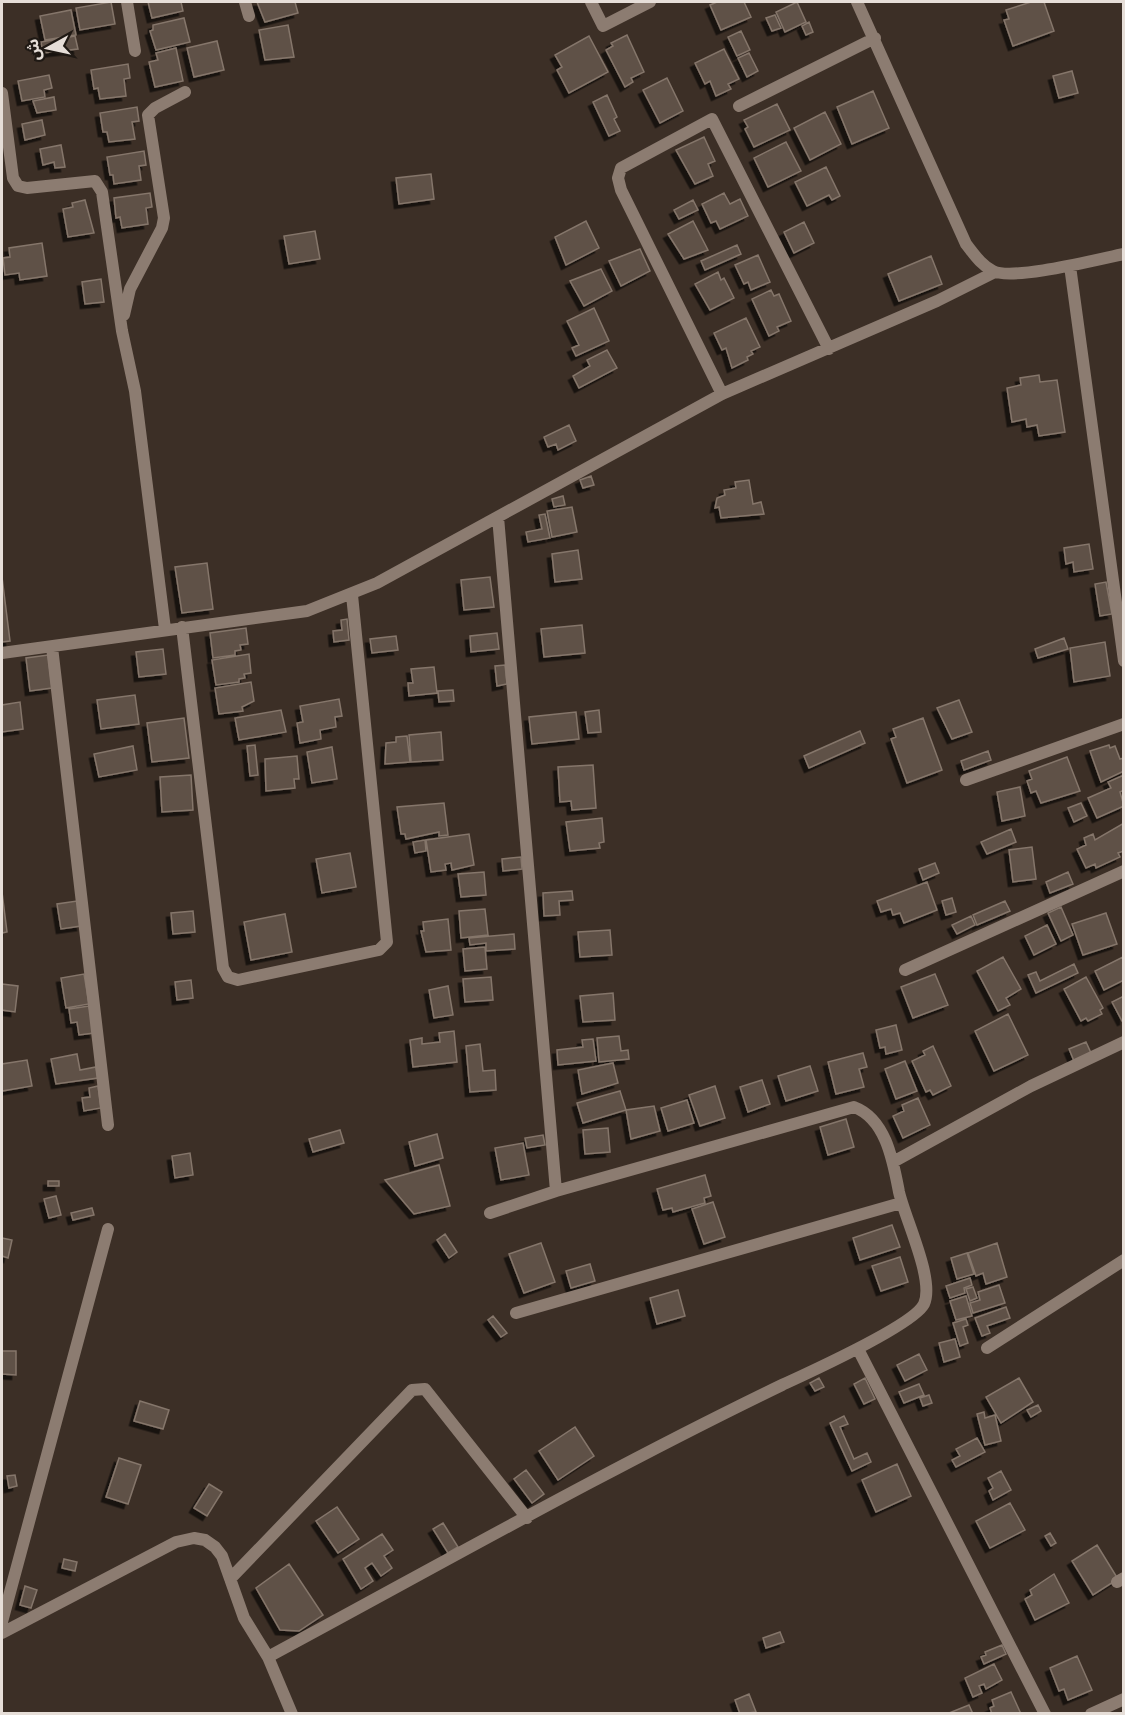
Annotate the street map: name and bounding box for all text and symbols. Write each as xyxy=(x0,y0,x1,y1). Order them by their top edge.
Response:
north arrow xyxy=(18,18,78,78)
text: ش xyxy=(23,38,45,62)

